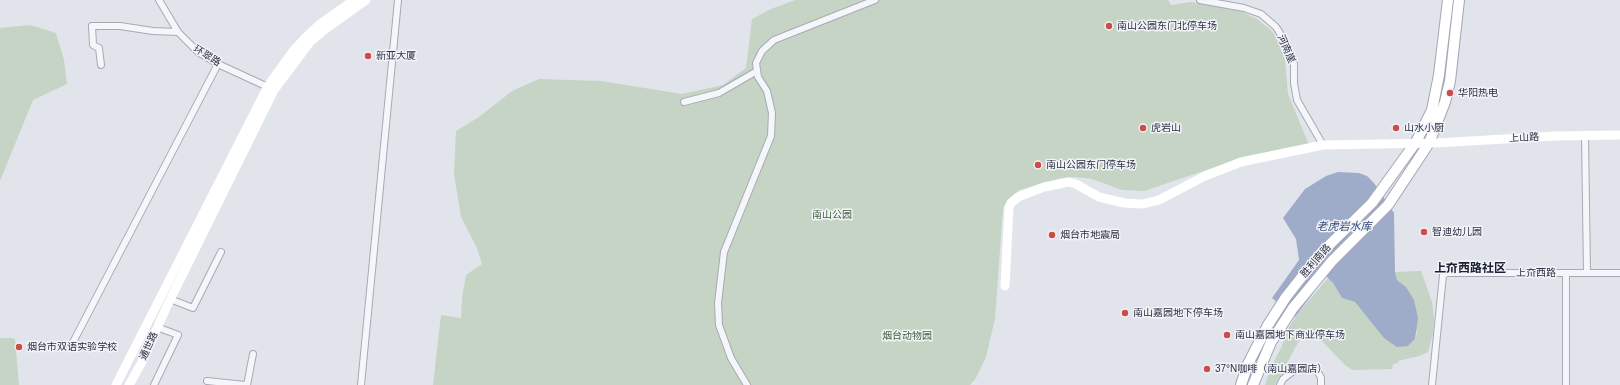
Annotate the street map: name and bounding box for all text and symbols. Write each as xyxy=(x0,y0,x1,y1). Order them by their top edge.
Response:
place label: 南山公园东门北停车场 xyxy=(1117,20,1217,32)
marker: 南山公园东门北停车场 xyxy=(1104,21,1114,31)
street label: 河南崖 xyxy=(1274,33,1298,65)
street label: 环翠路 xyxy=(191,43,223,69)
place label: 新亚大厦 xyxy=(376,50,416,62)
marker: 新亚大厦 xyxy=(363,51,373,61)
place label: 华阳热电 xyxy=(1458,87,1498,99)
marker: 华阳热电 xyxy=(1445,88,1455,98)
place label: 虎岩山 xyxy=(1151,122,1181,134)
place label: 山水小厨 xyxy=(1404,122,1444,134)
marker: 虎岩山 xyxy=(1138,123,1148,133)
marker: 山水小厨 xyxy=(1391,123,1401,133)
street label: 上山路 xyxy=(1509,131,1539,145)
place label: 南山公园东门停车场 xyxy=(1046,159,1136,171)
marker: 南山公园东门停车场 xyxy=(1033,160,1043,170)
park label: 南山公园 xyxy=(812,209,852,221)
water label: 老虎岩水库 xyxy=(1317,220,1371,234)
place label: 智迪幼儿园 xyxy=(1432,226,1482,238)
marker: 智迪幼儿园 xyxy=(1419,227,1429,237)
place label: 烟台市地震局 xyxy=(1060,229,1120,241)
marker: 烟台市地震局 xyxy=(1047,230,1057,240)
street label: 胜利南路 xyxy=(1298,242,1334,280)
district label: 上夼西路社区 xyxy=(1434,262,1506,276)
street label: 上夼西路 xyxy=(1516,267,1556,279)
place label: 南山嘉园地下停车场 xyxy=(1133,307,1223,319)
marker: 南山嘉园地下停车场 xyxy=(1120,308,1130,318)
place label: 南山嘉园地下商业停车场 xyxy=(1235,329,1345,341)
street label: 通世路 xyxy=(137,330,161,362)
park label: 烟台动物园 xyxy=(882,330,932,342)
marker: 南山嘉园地下商业停车场 xyxy=(1222,330,1232,340)
place label: 烟台市双语实验学校 xyxy=(27,341,117,353)
marker: 烟台市双语实验学校 xyxy=(14,342,24,352)
place label: 37°N咖啡（南山嘉园店） xyxy=(1215,363,1327,375)
marker: 37°N咖啡（南山嘉园店） xyxy=(1202,364,1212,374)

